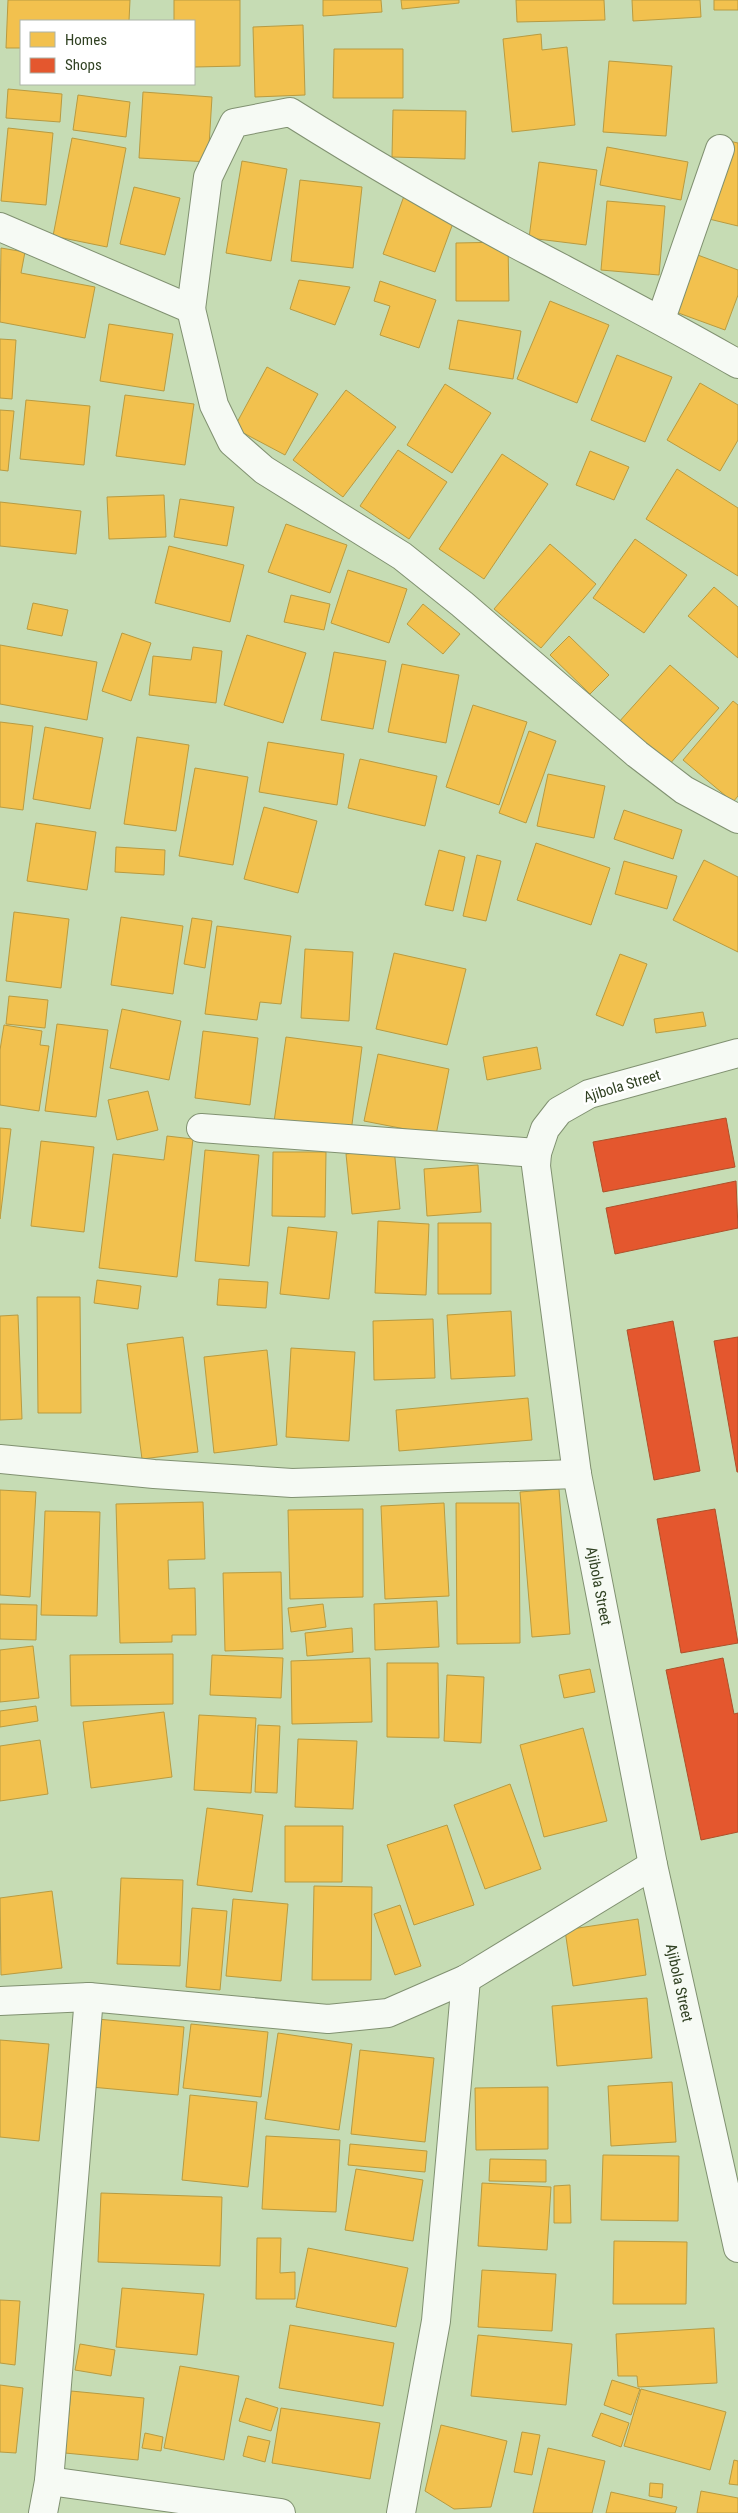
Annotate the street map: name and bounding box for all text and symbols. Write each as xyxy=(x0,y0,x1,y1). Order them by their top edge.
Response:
legend xyxy=(20,20,195,85)
text: Homes xyxy=(65,31,107,49)
text: Shops xyxy=(65,56,102,74)
street label: Ajibola Street xyxy=(581,1066,663,1106)
street label: Ajibola Street xyxy=(582,1545,615,1627)
street label: Ajibola Street xyxy=(662,1942,697,2024)

